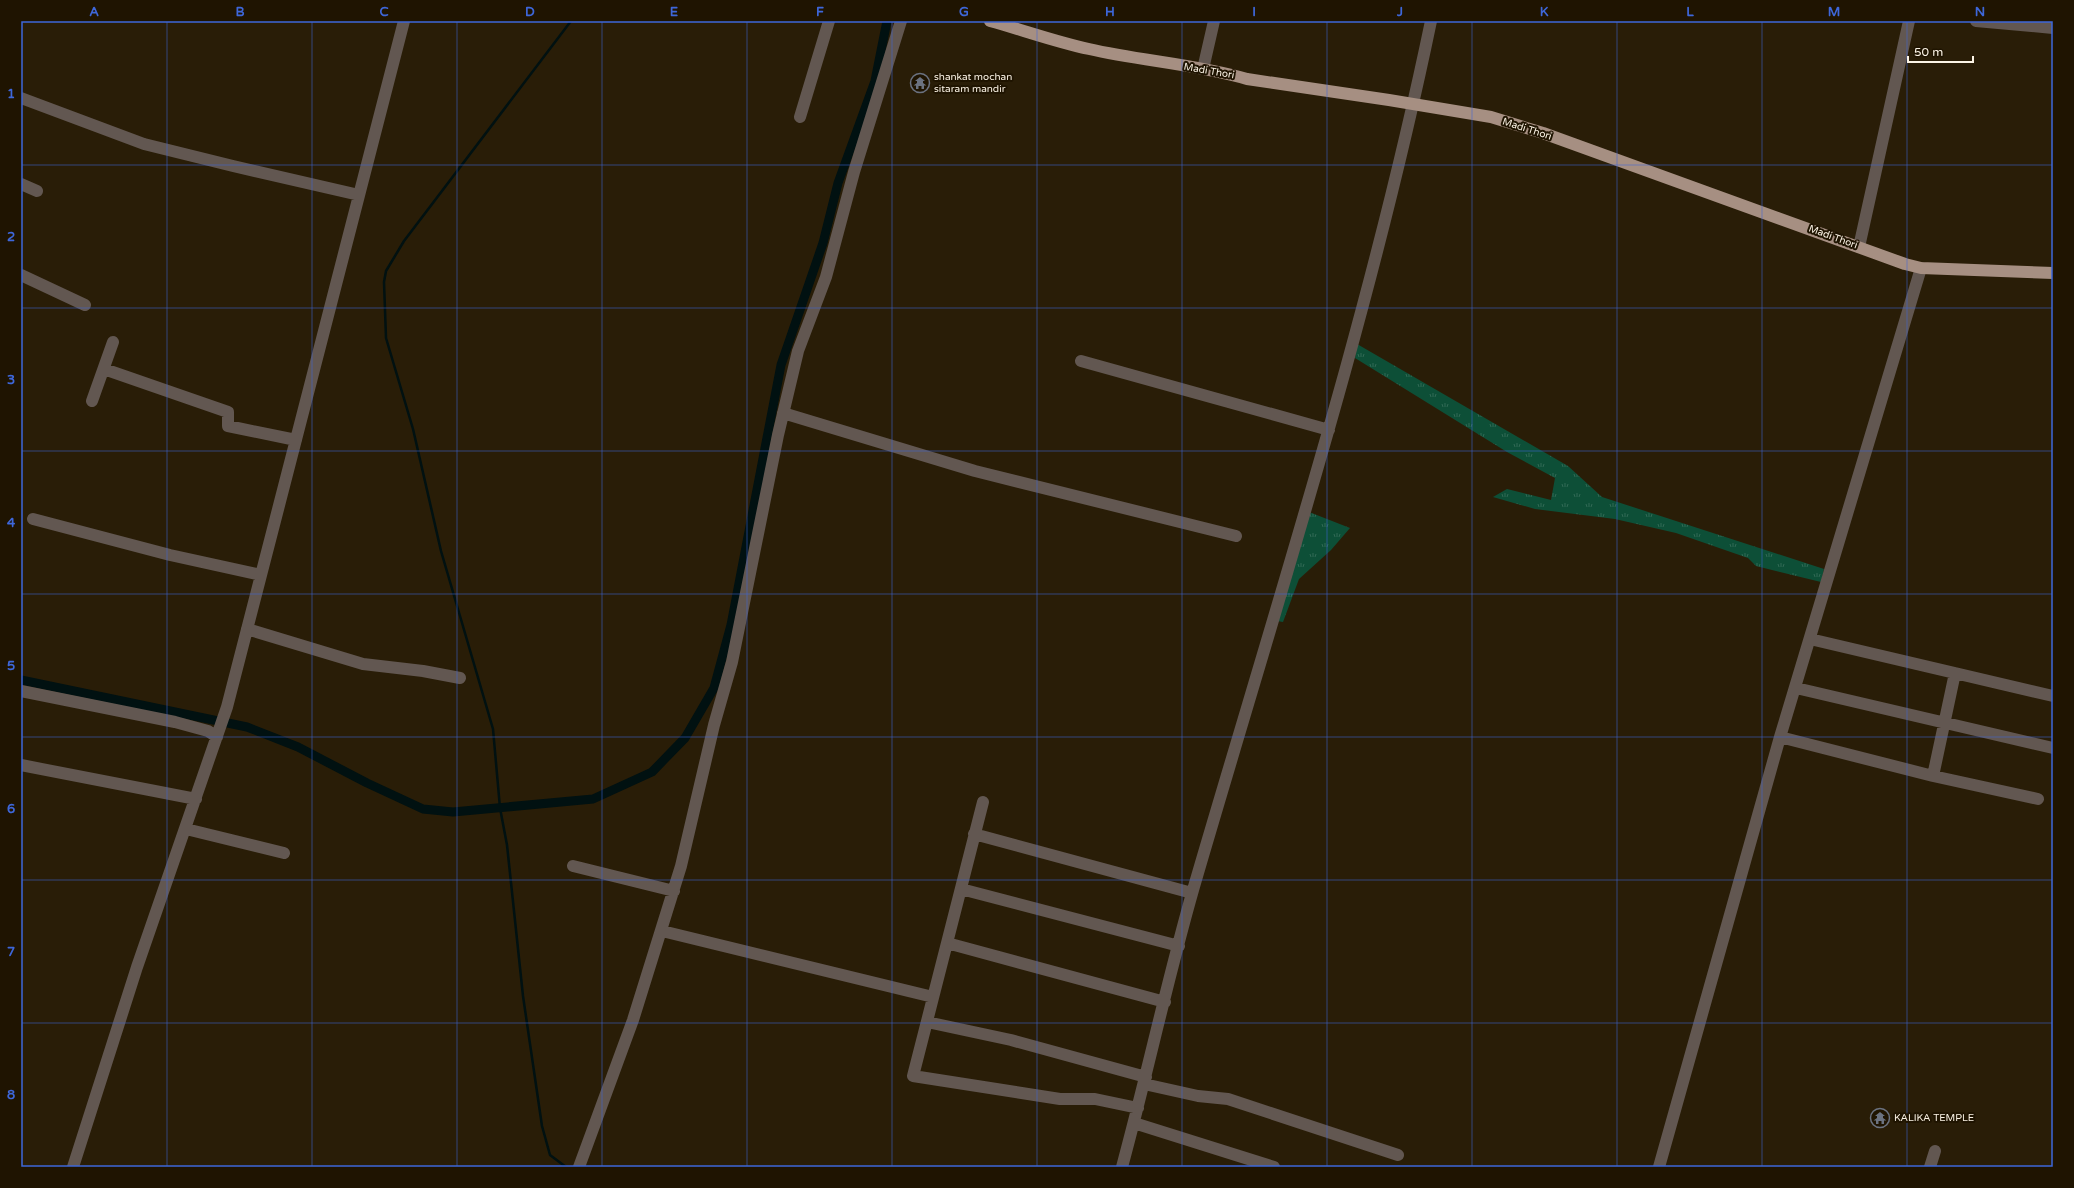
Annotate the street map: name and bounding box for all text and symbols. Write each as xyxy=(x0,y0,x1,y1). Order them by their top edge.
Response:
text: A xyxy=(89,4,99,20)
text: B xyxy=(235,4,245,20)
text: C xyxy=(379,4,389,20)
text: D xyxy=(525,4,535,20)
text: E xyxy=(670,4,678,20)
text: F xyxy=(816,4,824,20)
text: G xyxy=(959,4,969,20)
text: H xyxy=(1105,4,1115,20)
text: I xyxy=(1252,4,1256,20)
text: J xyxy=(1396,4,1403,20)
text: K xyxy=(1540,4,1549,20)
text: L xyxy=(1686,4,1694,20)
text: M xyxy=(1828,4,1840,20)
text: N xyxy=(1975,4,1985,20)
scale bar xyxy=(1908,38,1973,64)
text: 50 m xyxy=(1914,45,1943,59)
street label: Madi Thori xyxy=(1183,61,1235,81)
place label: shankat mochan sitaram mandir xyxy=(934,71,1012,95)
temple icon: shankat mochan sitaram mandir xyxy=(909,72,931,94)
text: 1 xyxy=(7,86,15,102)
street label: Madi Thori xyxy=(1501,115,1553,143)
street label: Madi Thori xyxy=(1807,223,1859,251)
text: 2 xyxy=(7,229,15,245)
text: 3 xyxy=(7,372,15,388)
text: 4 xyxy=(7,515,16,531)
text: 5 xyxy=(7,658,15,674)
text: 6 xyxy=(7,801,15,817)
text: 7 xyxy=(7,944,15,960)
text: 8 xyxy=(7,1087,15,1103)
temple icon: KALIKA TEMPLE xyxy=(1869,1107,1891,1129)
place label: KALIKA TEMPLE xyxy=(1894,1112,1974,1124)

